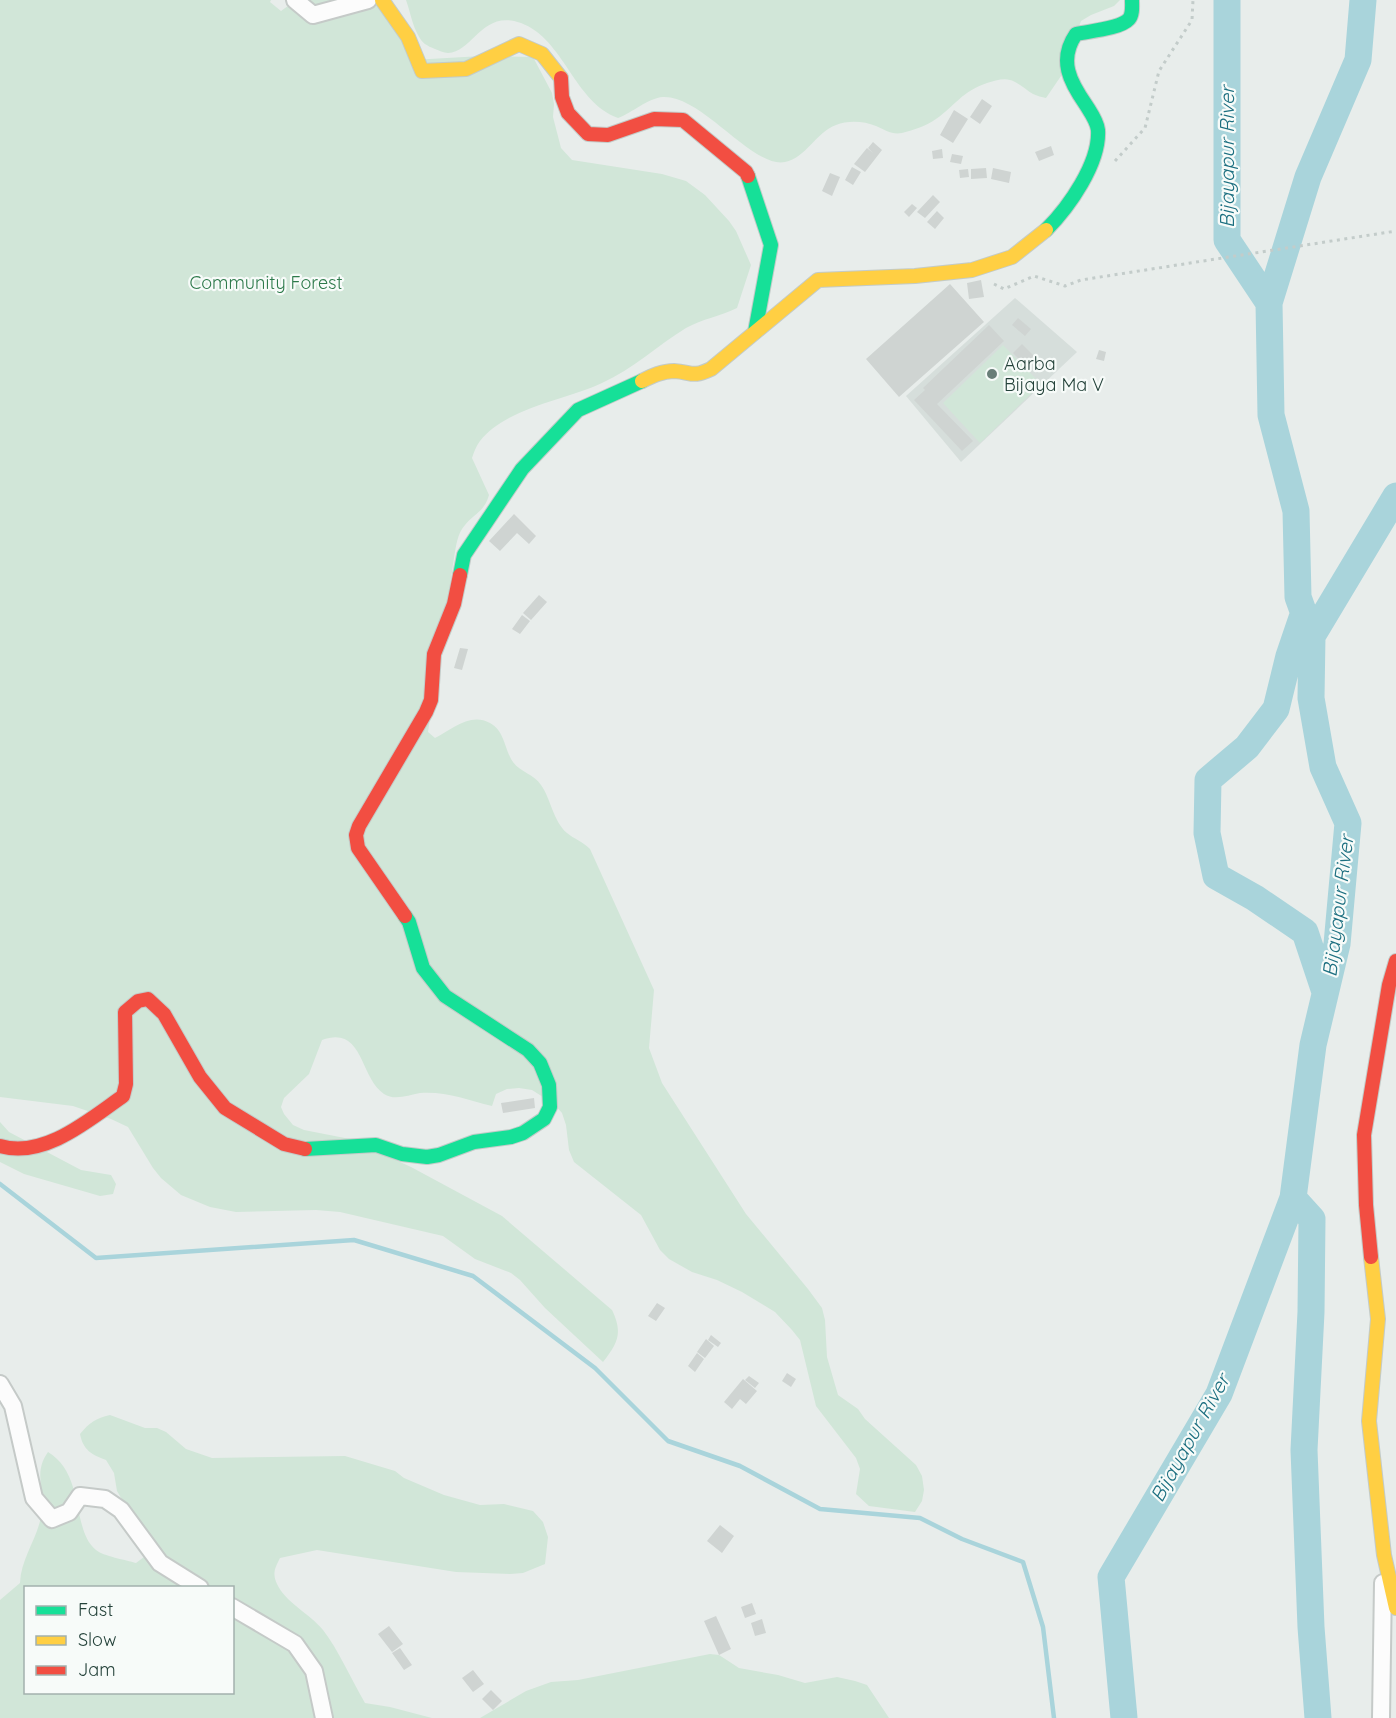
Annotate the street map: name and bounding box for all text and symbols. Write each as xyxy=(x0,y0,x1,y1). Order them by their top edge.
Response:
water label: Bijayapur River xyxy=(1214,84,1239,228)
park label: Community Forest xyxy=(189,271,343,294)
place label: Aarba Bijaya Ma V xyxy=(1004,352,1104,396)
marker: Aarba Bijaya Ma V xyxy=(985,367,999,381)
water label: Bijayapur River xyxy=(1316,832,1359,978)
water label: Bijayapur River xyxy=(1144,1368,1236,1506)
legend xyxy=(24,1586,234,1694)
text: Fast xyxy=(78,1598,113,1621)
text: Slow xyxy=(78,1628,116,1651)
text: Jam xyxy=(78,1658,116,1681)

